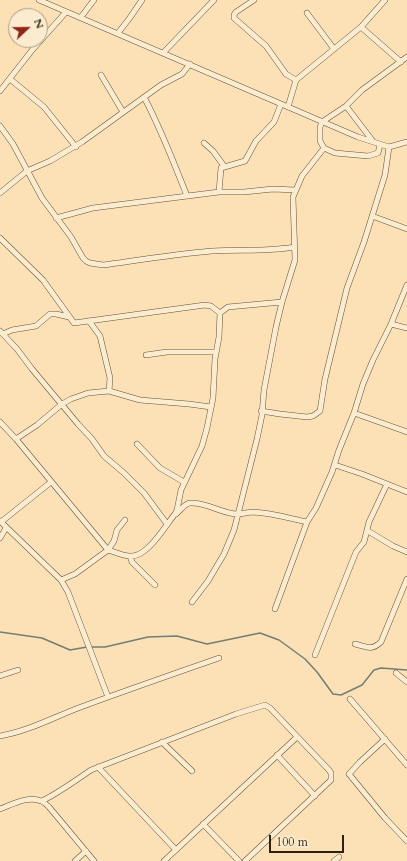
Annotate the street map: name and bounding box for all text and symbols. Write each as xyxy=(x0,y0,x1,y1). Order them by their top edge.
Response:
north arrow xyxy=(8,8,48,48)
text: N xyxy=(30,16,47,31)
scale bar xyxy=(271,827,346,853)
text: 100 m xyxy=(276,834,308,850)

